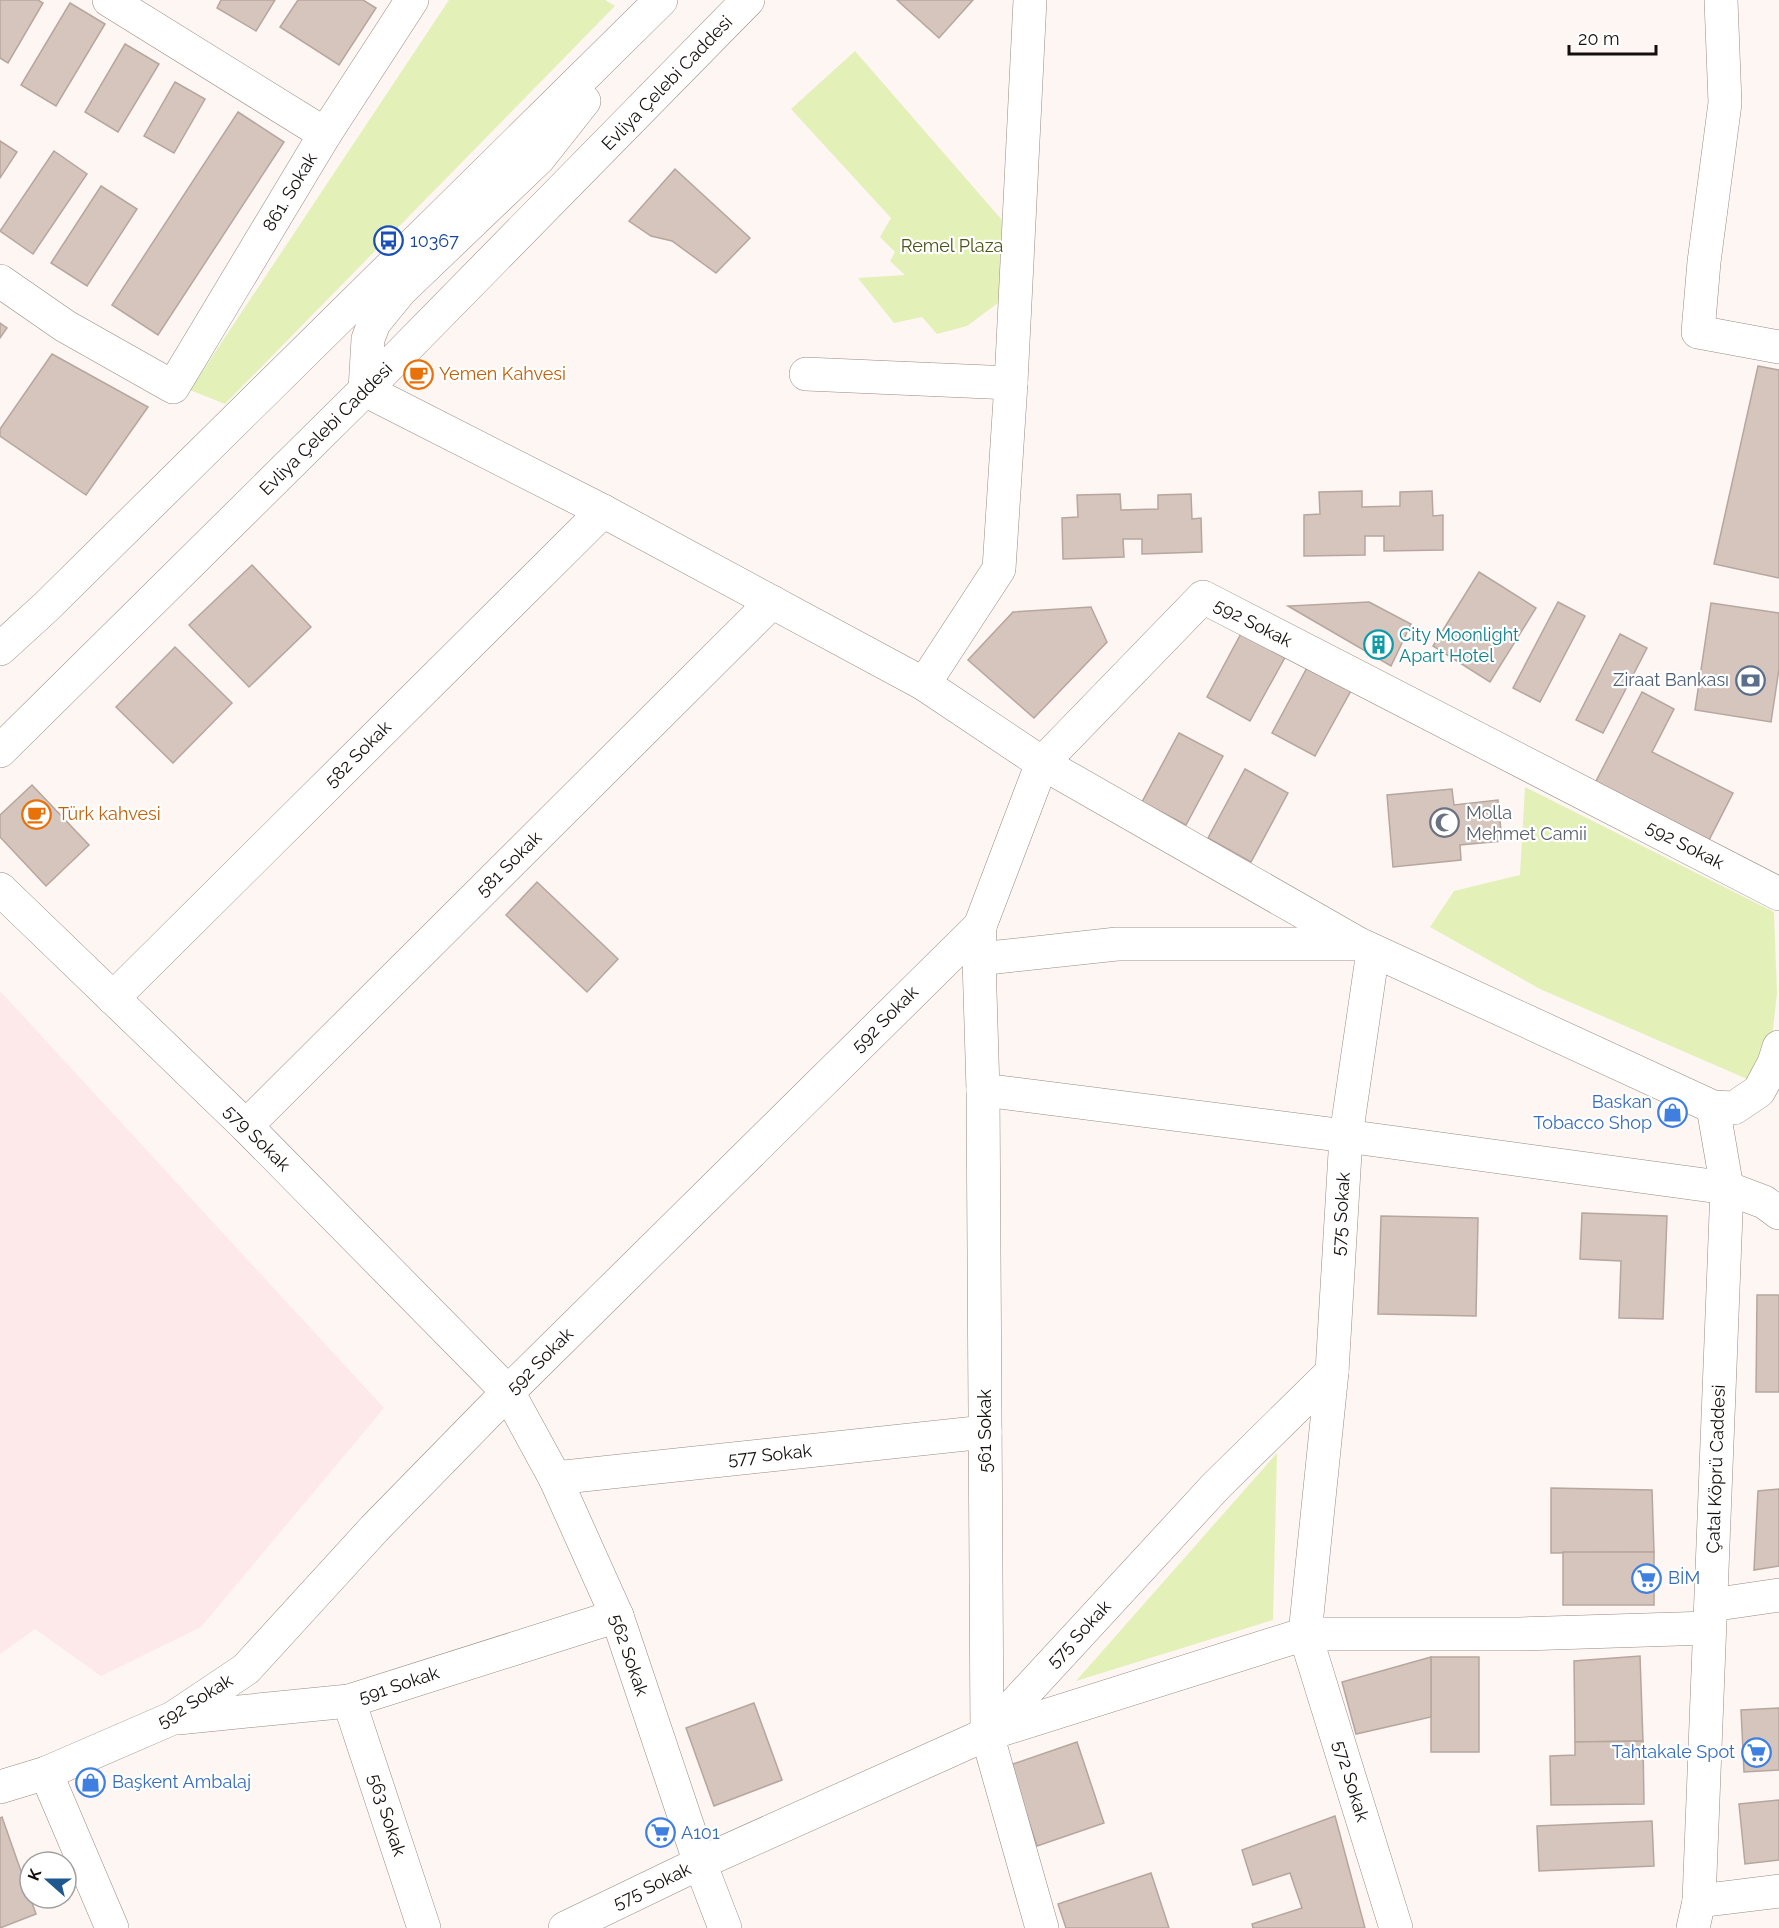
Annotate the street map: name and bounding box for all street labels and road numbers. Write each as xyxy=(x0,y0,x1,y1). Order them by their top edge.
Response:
street label: Evliya Çelebi Caddesi xyxy=(597,11,736,154)
street label: 861. Sokak xyxy=(258,148,321,235)
street label: Evliya Çelebi Caddesi xyxy=(255,358,396,499)
street label: 592 Sokak xyxy=(1211,594,1296,651)
street label: 582 Sokak xyxy=(320,716,395,791)
street label: 592 Sokak xyxy=(1643,816,1728,873)
street label: 581 Sokak xyxy=(472,826,546,901)
street label: 592 Sokak xyxy=(847,981,922,1056)
street label: 579 Sokak xyxy=(220,1100,295,1175)
street label: 575 Sokak xyxy=(1327,1171,1354,1257)
street label: 592 Sokak xyxy=(502,1323,577,1398)
street label: Çatal Köprü Caddesi xyxy=(1702,1384,1729,1554)
street label: 561 Sokak xyxy=(974,1389,995,1473)
street label: 577 Sokak xyxy=(727,1440,813,1469)
street label: 575 Sokak xyxy=(1042,1595,1115,1672)
street label: 562 Sokak xyxy=(606,1611,653,1699)
street label: 591 Sokak xyxy=(356,1662,442,1707)
street label: 592 Sokak xyxy=(153,1669,237,1732)
street label: 572 Sokak xyxy=(1329,1738,1374,1824)
street label: 563 Sokak xyxy=(364,1771,411,1859)
street label: 575 Sokak xyxy=(609,1858,695,1913)

